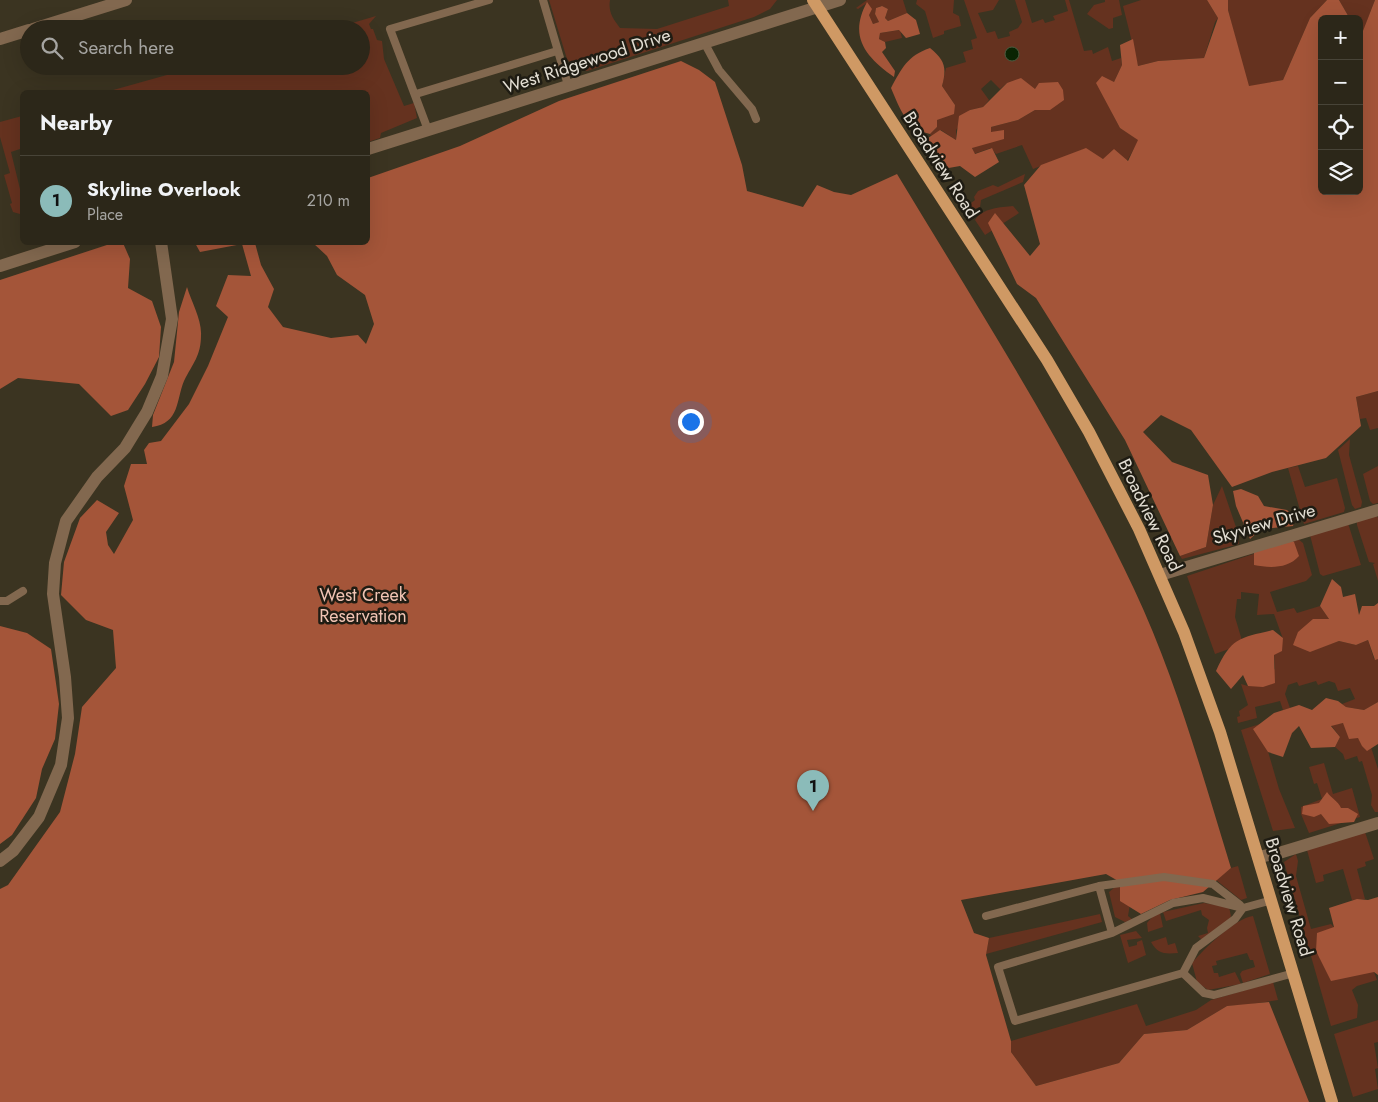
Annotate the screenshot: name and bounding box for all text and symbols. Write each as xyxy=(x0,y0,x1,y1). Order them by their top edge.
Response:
map controls xyxy=(1318,15,1363,195)
button: + xyxy=(1318,15,1363,60)
search box xyxy=(20,20,370,75)
street label: West Ridgewood Drive xyxy=(500,22,674,100)
icon: search xyxy=(38,34,66,62)
text: Search here xyxy=(78,34,174,61)
button: − xyxy=(1318,60,1363,105)
button: locate xyxy=(1318,105,1363,150)
street label: Broadview Road xyxy=(897,106,985,224)
text: Nearby xyxy=(40,108,112,138)
button: layers xyxy=(1318,150,1363,195)
text: Skyline Overlook xyxy=(87,176,241,203)
text: 1 xyxy=(52,189,60,212)
text: 210 m xyxy=(307,189,350,212)
text: Place xyxy=(87,203,123,226)
your location xyxy=(678,409,704,435)
street label: Broadview Road xyxy=(1111,454,1189,576)
street label: Skyview Drive xyxy=(1210,497,1318,551)
park label: West Creek Reservation xyxy=(319,582,407,629)
pin: 1 xyxy=(797,770,829,811)
street label: Broadview Road xyxy=(1259,834,1319,960)

